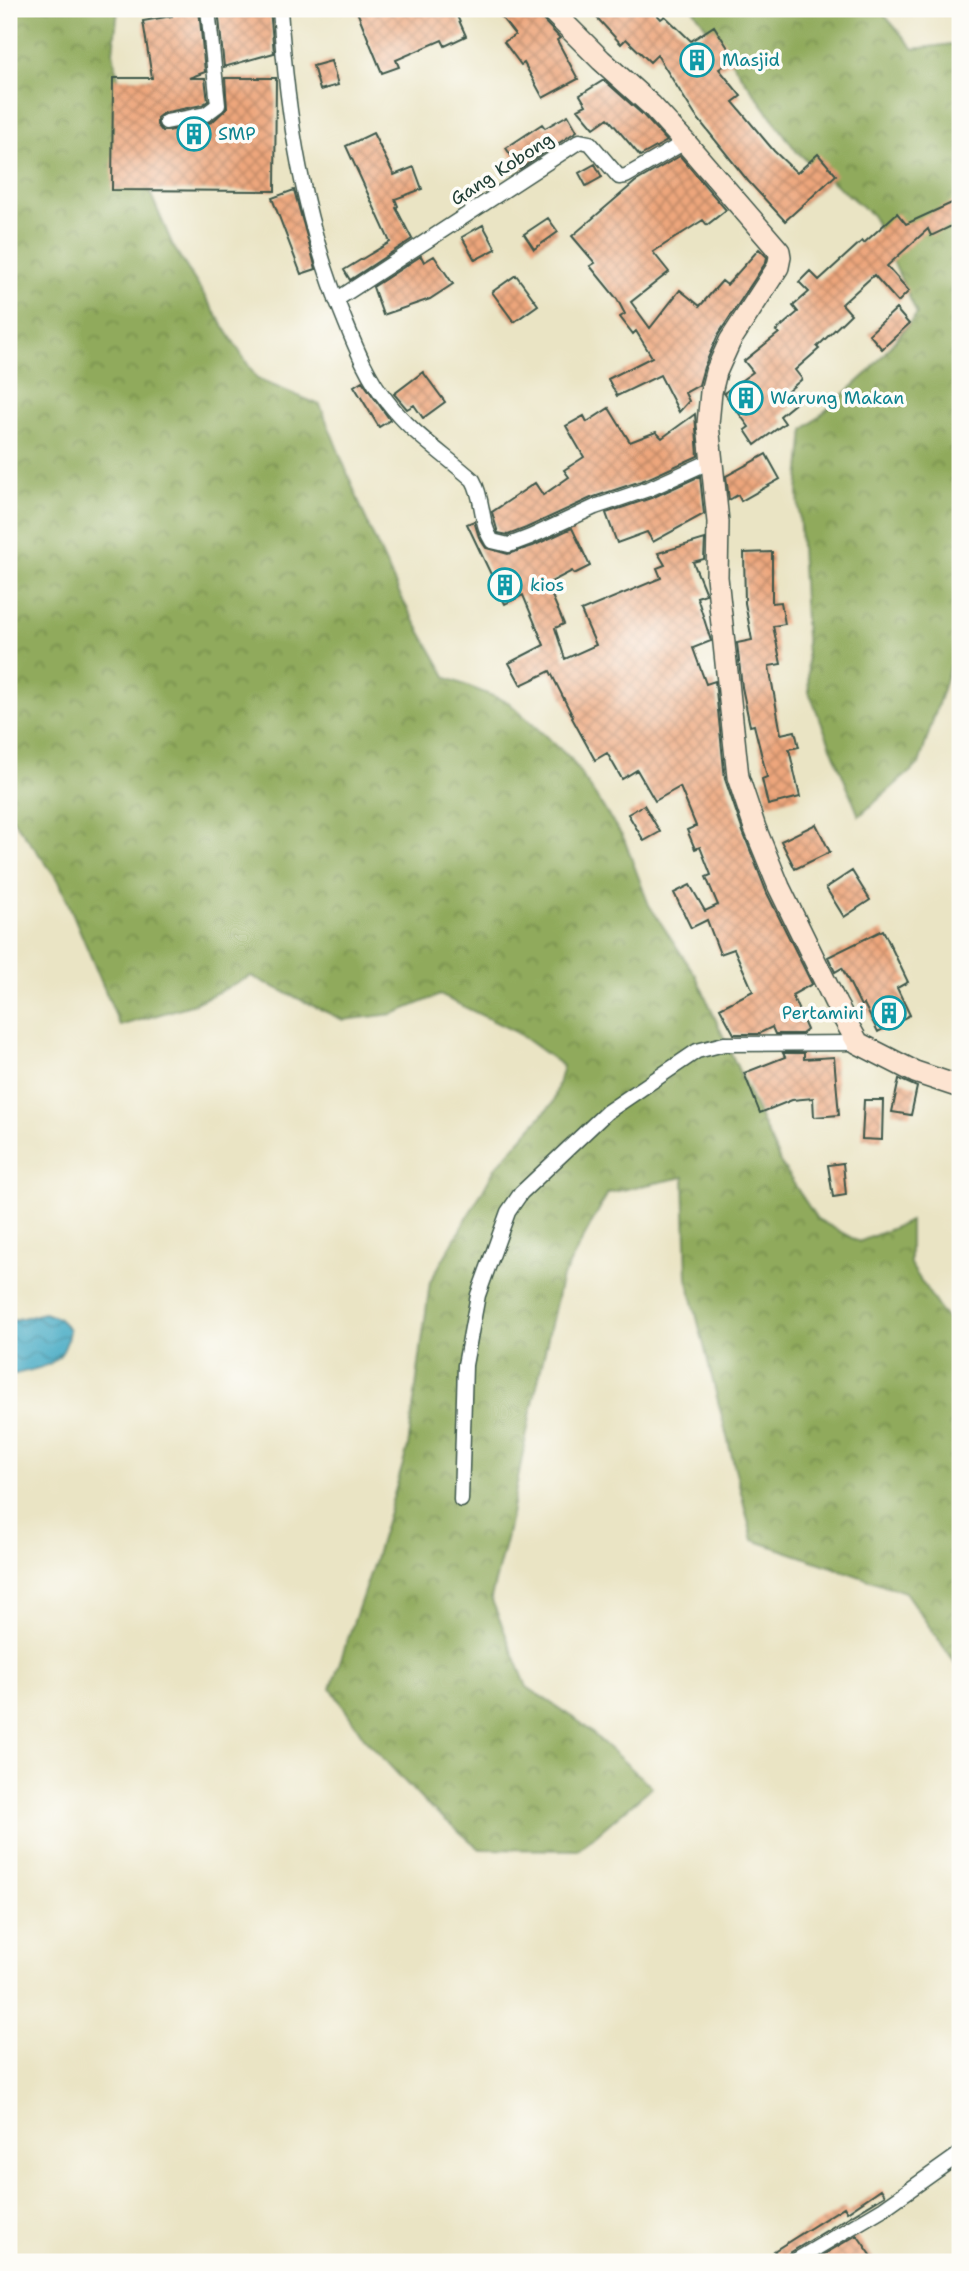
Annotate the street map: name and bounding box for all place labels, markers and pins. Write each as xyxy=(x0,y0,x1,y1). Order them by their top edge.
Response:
building icon: Masjid xyxy=(678,41,716,79)
place label: Masjid xyxy=(722,48,780,72)
building icon: SMP xyxy=(175,115,213,153)
place label: SMP xyxy=(218,122,256,146)
building icon: Warung Makan xyxy=(727,379,765,417)
place label: Warung Makan xyxy=(770,386,904,410)
building icon: kios xyxy=(486,566,524,604)
place label: kios xyxy=(530,573,564,597)
building icon: Pertamini xyxy=(870,994,908,1032)
place label: Pertamini xyxy=(782,1001,864,1025)

